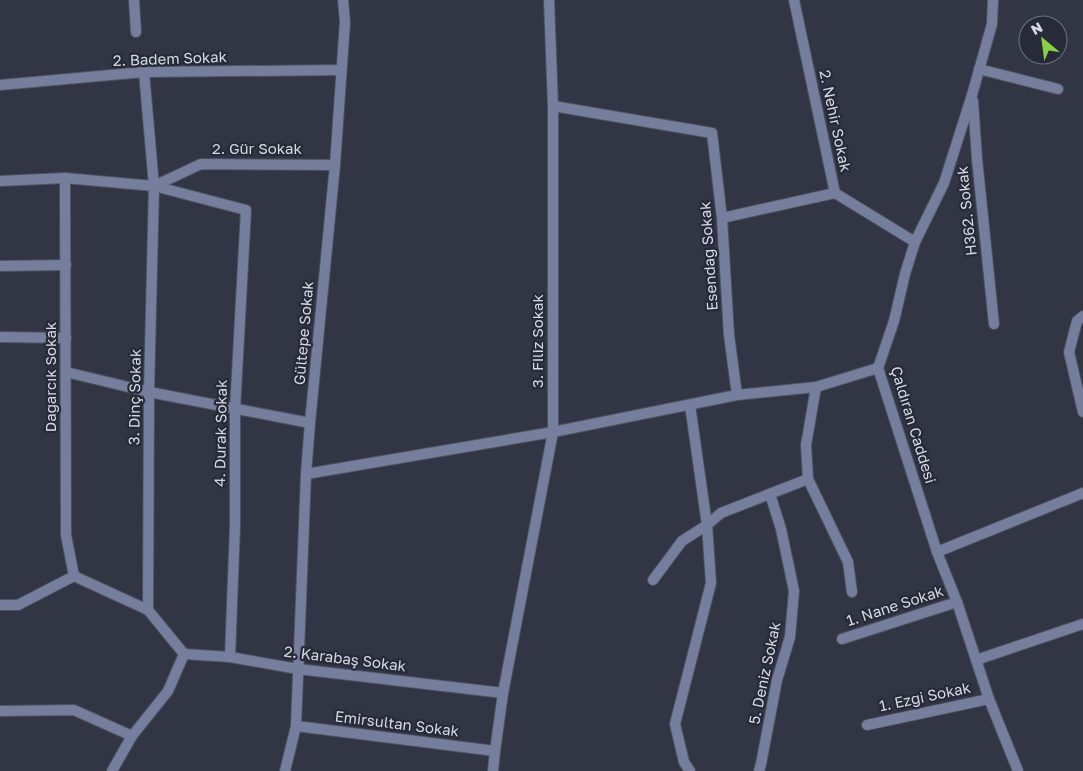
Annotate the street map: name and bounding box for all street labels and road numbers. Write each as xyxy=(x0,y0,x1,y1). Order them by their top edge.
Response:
street label: 2. Badem Sokak xyxy=(113,47,228,69)
street label: 2. Nehir Sokak xyxy=(816,68,856,174)
street label: 2. Gür Sokak xyxy=(212,139,303,157)
street label: H362. Sokak xyxy=(952,165,980,257)
street label: Esendağ Sokak xyxy=(695,200,721,311)
street label: Gültepe Sokak xyxy=(289,280,317,386)
street label: 3. Filiz Sokak xyxy=(528,293,546,388)
street label: Dağarcık Sokak xyxy=(41,321,59,432)
street label: 3. Dinç Sokak xyxy=(124,348,144,445)
street label: Çaldıran Caddesi xyxy=(888,364,940,485)
street label: 4. Durak Sokak xyxy=(210,379,230,487)
street label: 1. Nane Sokak xyxy=(844,581,946,629)
street label: 5. Deniz Sokak xyxy=(744,619,784,726)
street label: 2. Karabaş Sokak xyxy=(283,642,408,675)
street label: 1. Ezgi Sokak xyxy=(877,677,973,715)
street label: Emirsultan Sokak xyxy=(334,706,461,740)

